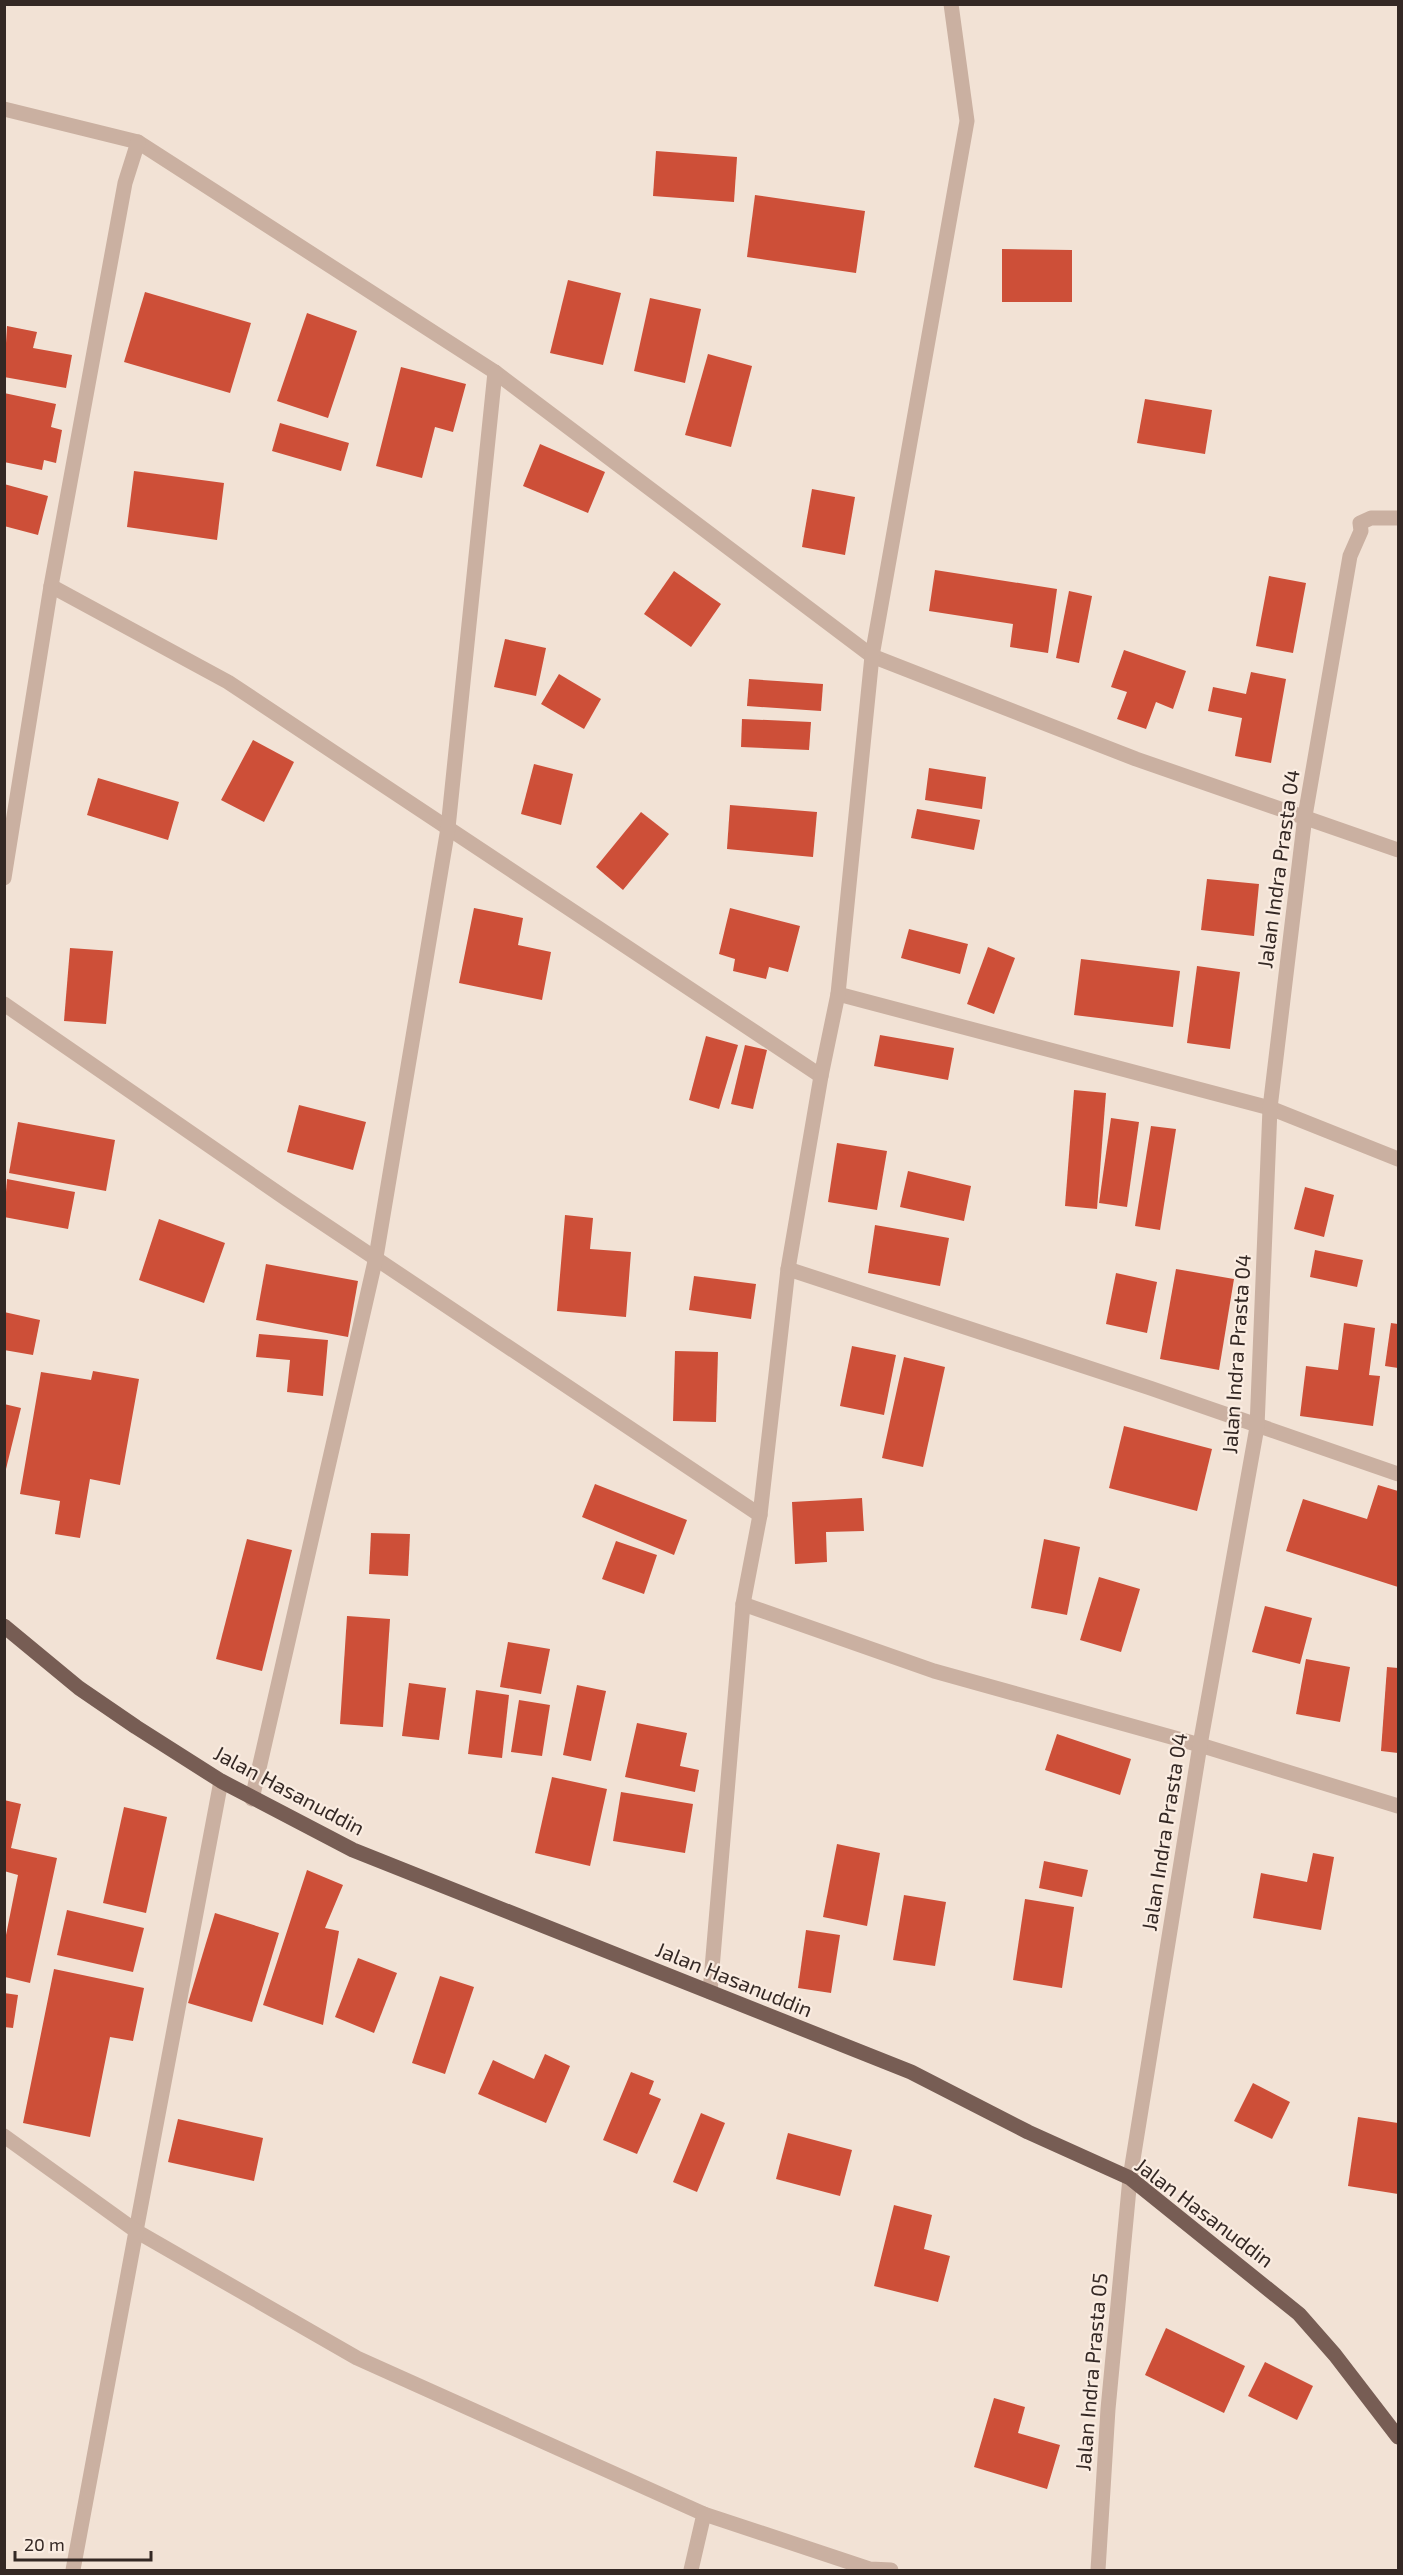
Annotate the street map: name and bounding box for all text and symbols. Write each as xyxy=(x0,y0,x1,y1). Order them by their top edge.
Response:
street label: Jalan Indra Prasta 04 xyxy=(1251,768,1304,970)
street label: Jalan Indra Prasta 04 xyxy=(1216,1253,1255,1455)
street label: Jalan Indra Prasta 04 xyxy=(1135,1731,1192,1933)
street label: Jalan Hasanuddin xyxy=(210,1740,369,1840)
street label: Jalan Hasanuddin xyxy=(653,1936,817,2021)
street label: Jalan Hasanuddin xyxy=(1131,2152,1279,2272)
street label: Jalan Indra Prasta 05 xyxy=(1069,2272,1112,2472)
scale bar xyxy=(15,2524,152,2562)
text: 20 m xyxy=(24,2533,65,2555)

